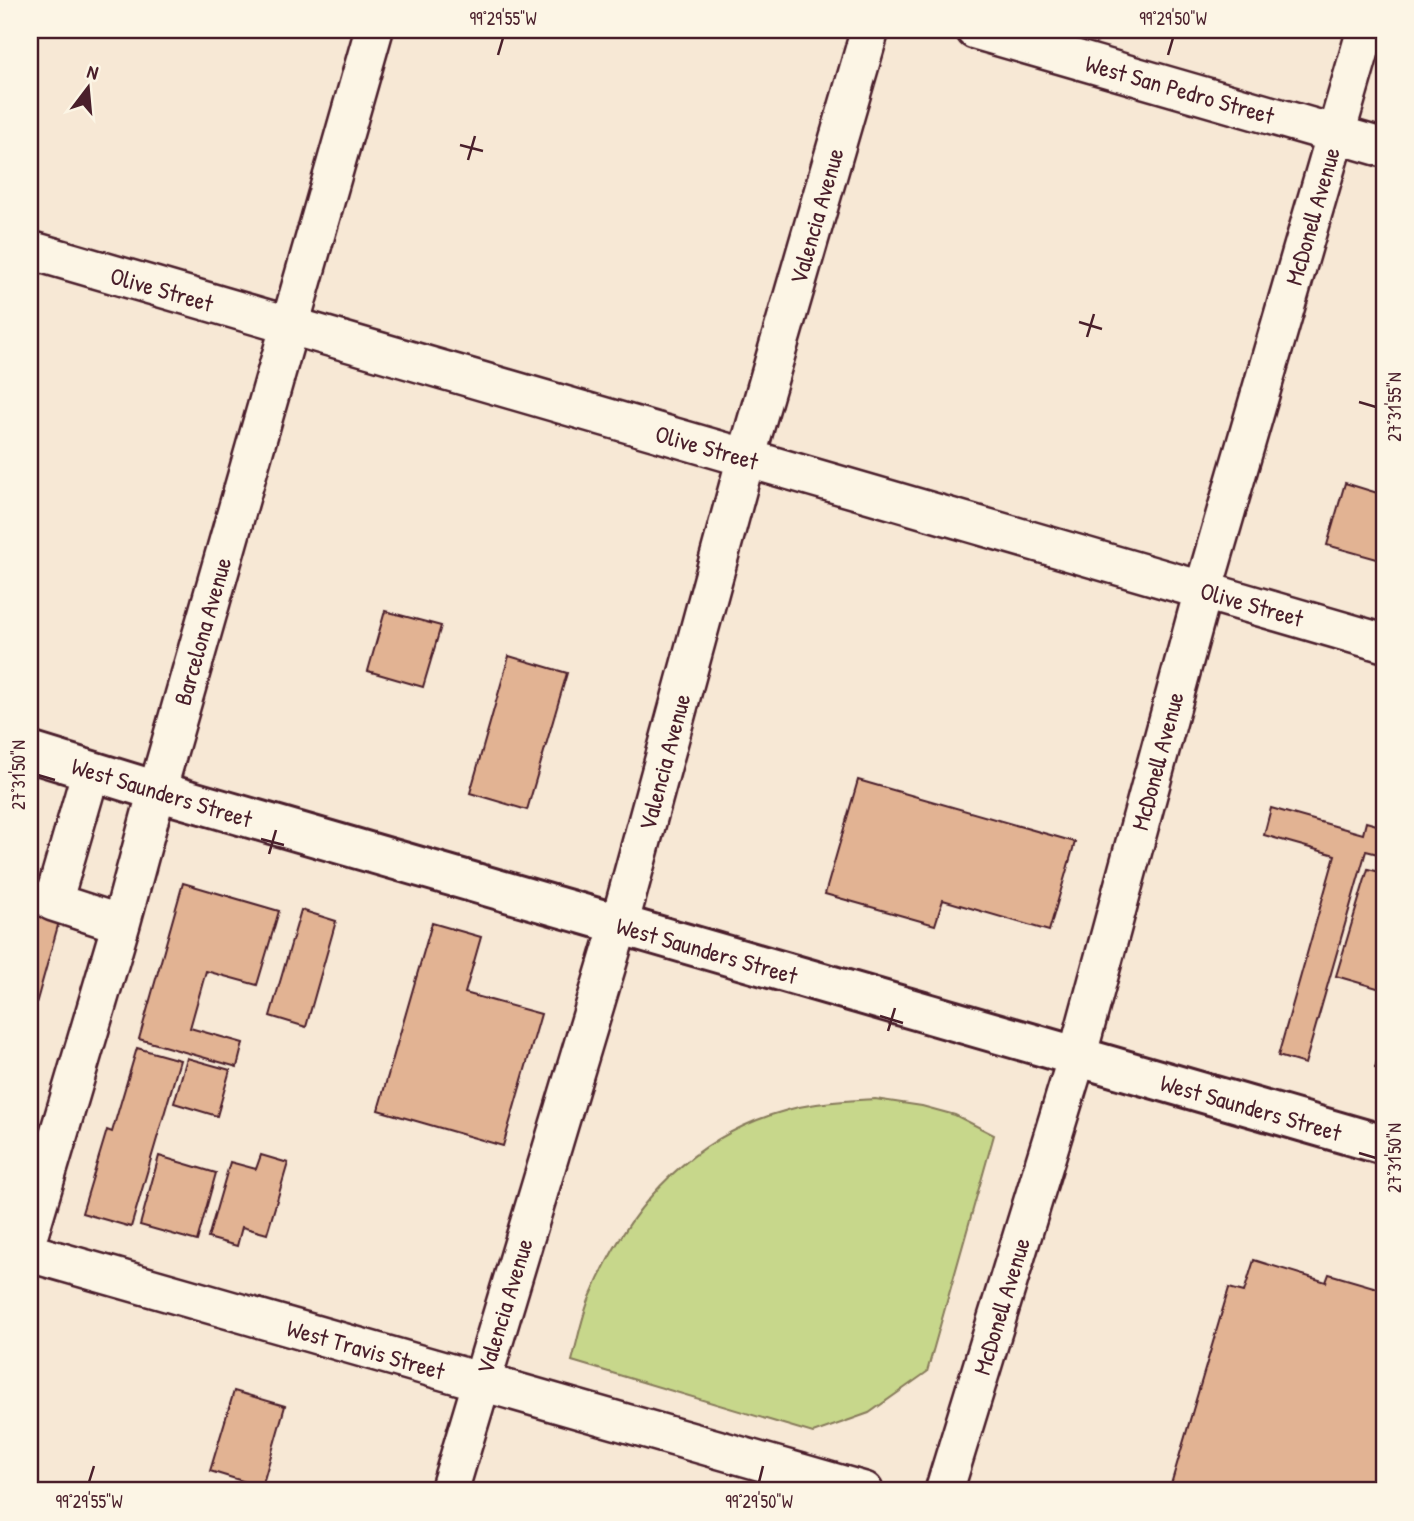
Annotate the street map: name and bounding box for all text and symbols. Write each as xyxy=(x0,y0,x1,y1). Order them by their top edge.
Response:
text: 99°29'55"W xyxy=(469,6,537,31)
text: 99°29'50"W xyxy=(1139,6,1207,31)
street label: West San Pedro Street xyxy=(1082,47,1279,131)
north arrow xyxy=(52,52,122,122)
text: N xyxy=(84,58,101,86)
street label: McDonell Avenue xyxy=(1277,143,1347,289)
street label: Valencia Avenue xyxy=(781,144,851,288)
street label: Olive Street xyxy=(107,259,218,319)
text: 27°31'55"N xyxy=(1382,372,1407,442)
street label: Olive Street xyxy=(652,417,763,477)
street label: Barcelona Avenue xyxy=(166,553,239,709)
street label: Olive Street xyxy=(1197,574,1308,634)
street label: McDonell Avenue xyxy=(1123,688,1191,834)
street label: Valencia Avenue xyxy=(630,690,698,834)
text: 27°31'50"N xyxy=(6,740,31,810)
street label: West Saunders Street xyxy=(68,749,257,835)
street label: West Saunders Street xyxy=(613,909,802,991)
street label: West Saunders Street xyxy=(1157,1066,1346,1148)
text: 27°31'50"N xyxy=(1382,1123,1407,1193)
street label: McDonell Avenue xyxy=(965,1233,1037,1378)
street label: Valencia Avenue xyxy=(468,1234,540,1378)
street label: West Travis Street xyxy=(283,1311,449,1387)
text: 99°29'55"W xyxy=(55,1489,123,1514)
text: 99°29'50"W xyxy=(725,1489,793,1514)

